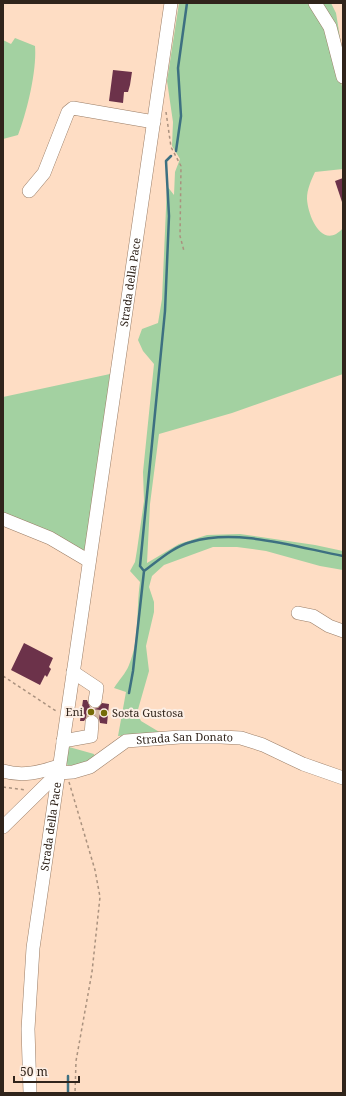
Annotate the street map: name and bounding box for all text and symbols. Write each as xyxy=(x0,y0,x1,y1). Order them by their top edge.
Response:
street label: Strada della Pace xyxy=(116,237,144,328)
place label: Eni xyxy=(66,704,83,719)
place label: Sosta Gustosa xyxy=(112,705,183,720)
marker: Eni xyxy=(86,707,96,717)
marker: Sosta Gustosa xyxy=(99,708,109,718)
street label: Strada San Donato xyxy=(136,729,233,747)
street label: Strada della Pace xyxy=(36,781,64,872)
scale bar xyxy=(14,1058,79,1084)
text: 50 m xyxy=(20,1063,48,1080)

